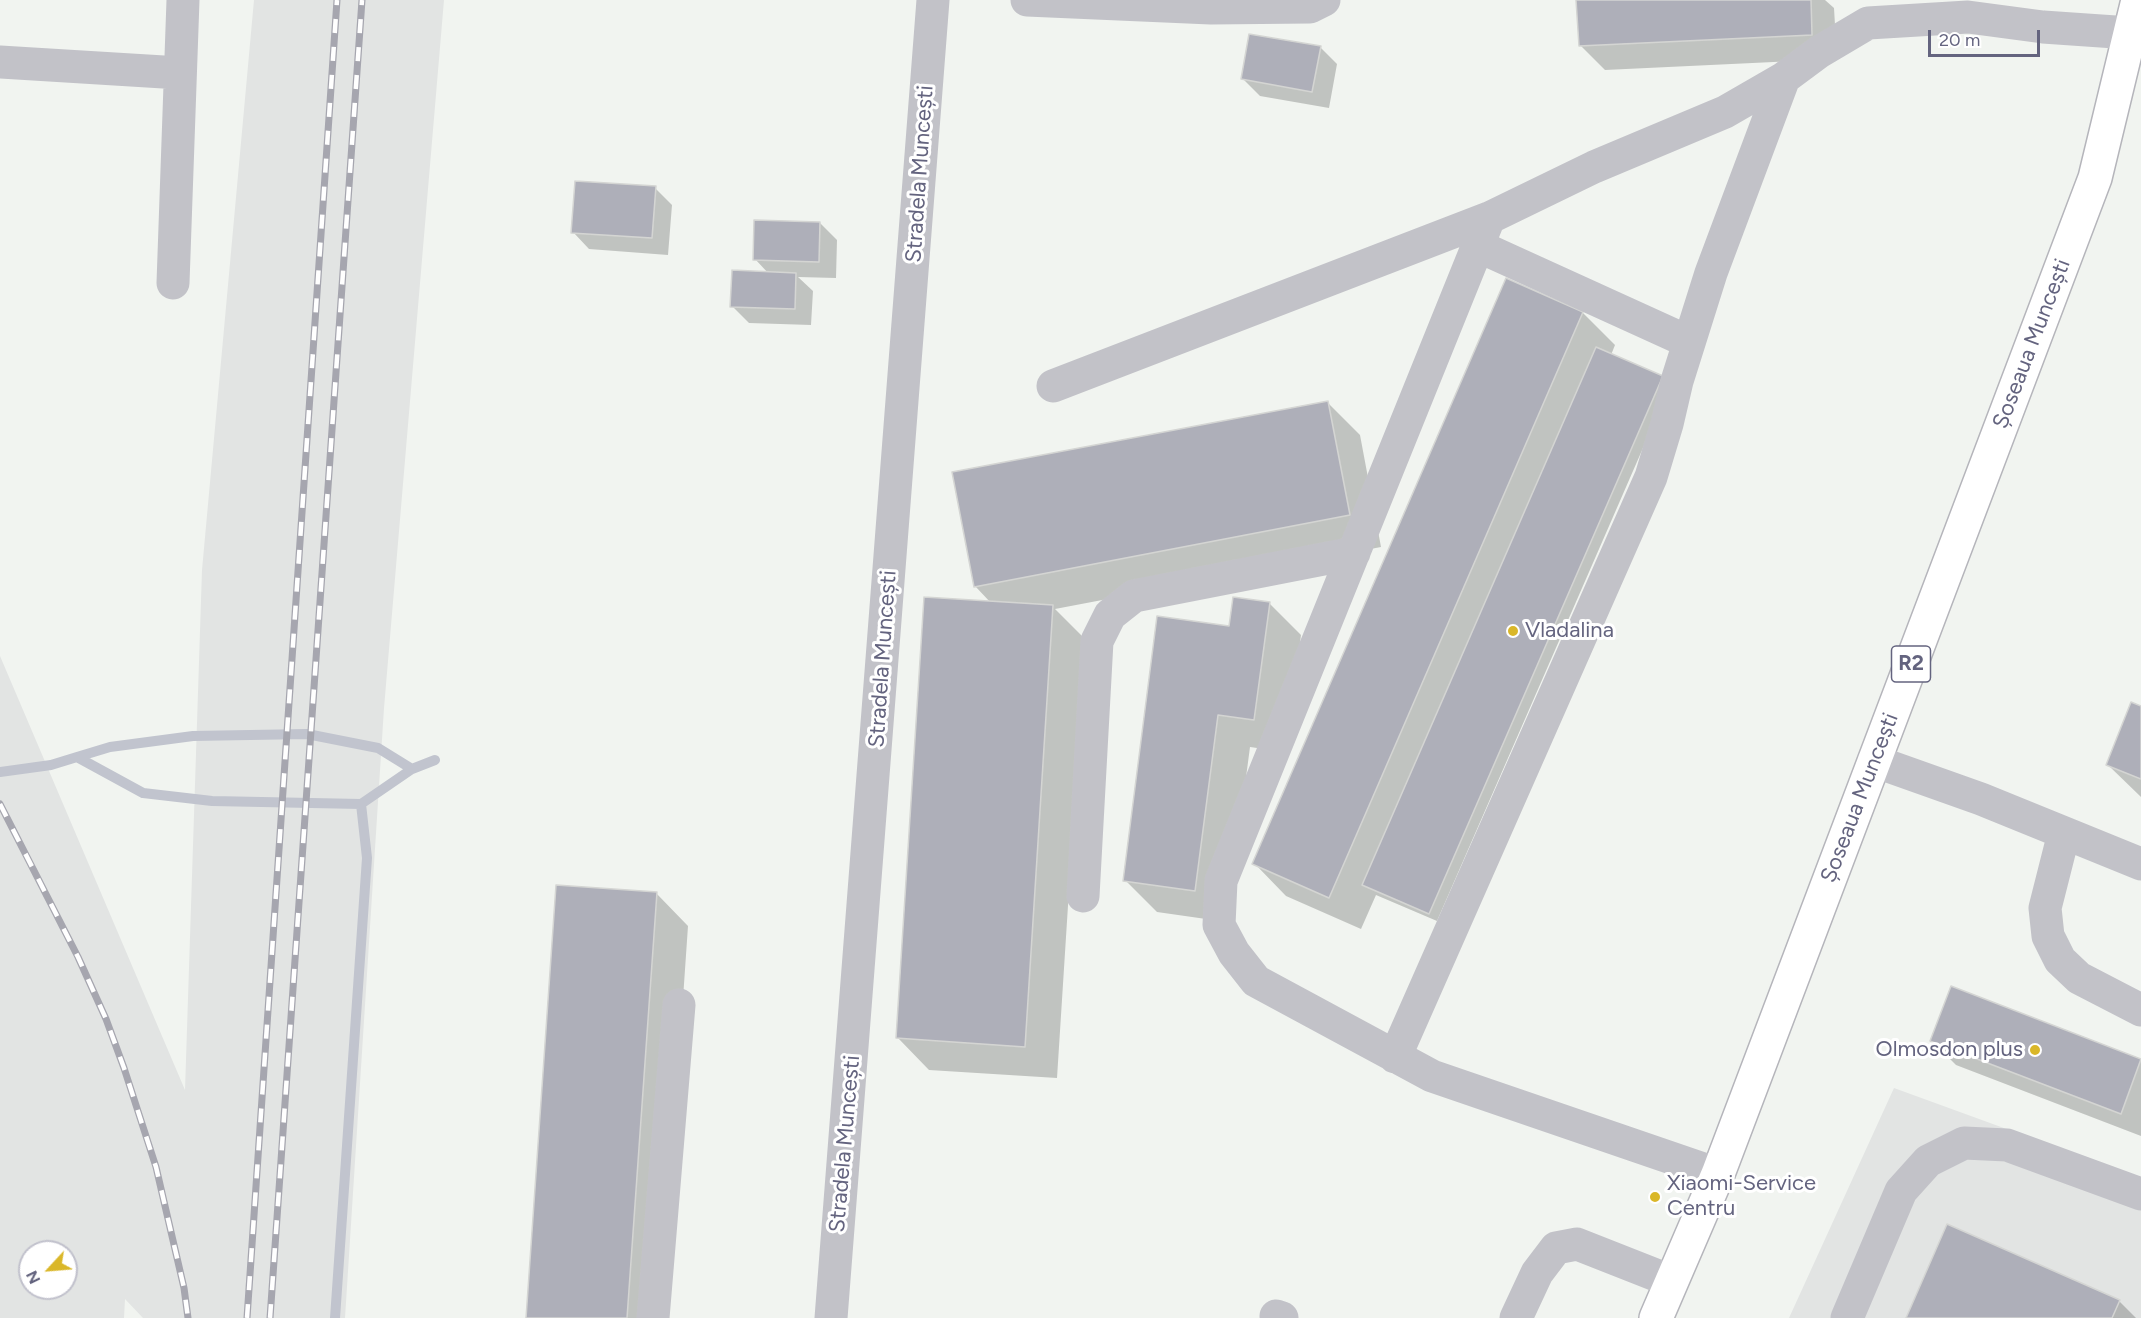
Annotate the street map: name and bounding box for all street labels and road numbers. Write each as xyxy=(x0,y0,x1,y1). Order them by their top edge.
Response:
street label: Stradela Muncești xyxy=(901,84,939,264)
street label: Șoseaua Muncești xyxy=(1988,255,2076,433)
street label: Stradela Muncești xyxy=(864,569,902,749)
road number: R2 xyxy=(1892,646,1930,682)
street label: Șoseaua Muncești xyxy=(1816,709,1904,887)
street label: Stradela Muncești xyxy=(824,1054,866,1234)

